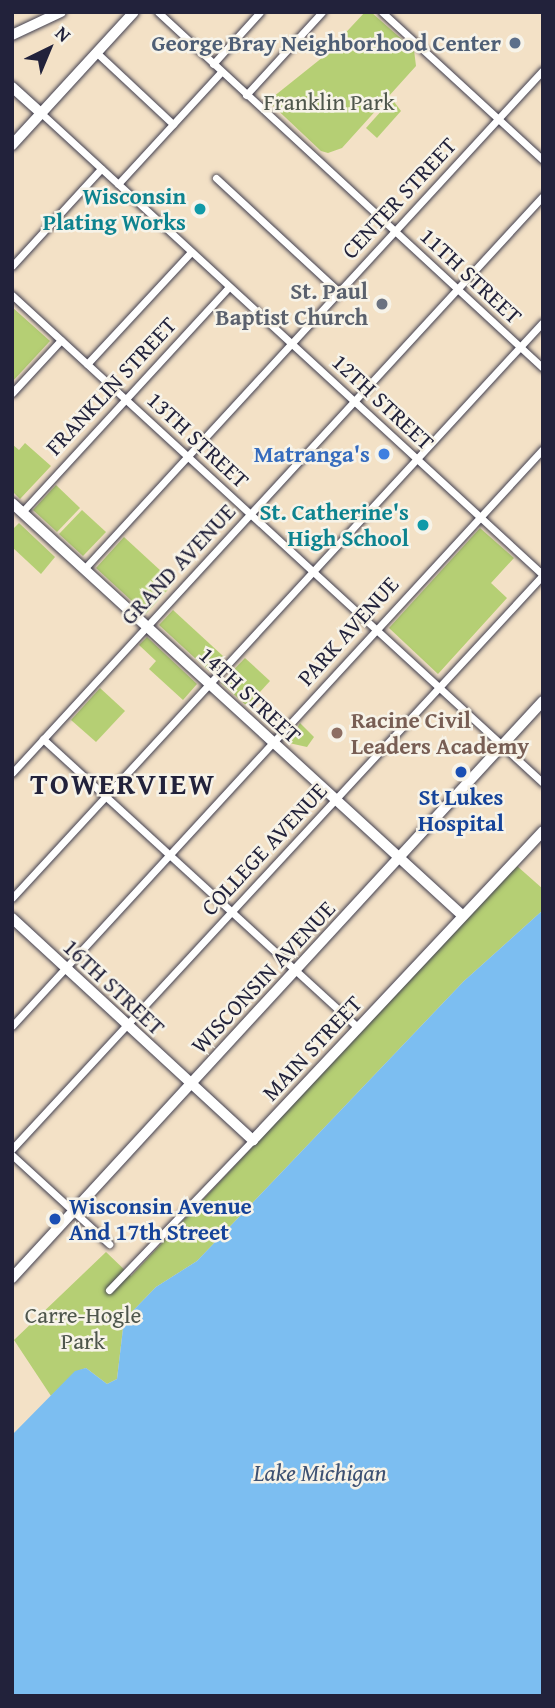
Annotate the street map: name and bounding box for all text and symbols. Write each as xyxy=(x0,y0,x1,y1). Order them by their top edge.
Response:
north arrow xyxy=(14,14,84,84)
text: N xyxy=(49,19,78,48)
place label: George Bray Neighborhood Center xyxy=(152,29,501,57)
marker: George Bray Neighborhood Center xyxy=(507,35,523,51)
park label: Franklin Park xyxy=(263,88,395,116)
street label: CENTER STREET xyxy=(336,132,462,264)
place label: Wisconsin Plating Works xyxy=(43,182,186,236)
marker: Wisconsin Plating Works xyxy=(192,201,208,217)
street label: 11TH STREET xyxy=(414,222,528,330)
place label: St. Paul Baptist Church xyxy=(216,277,368,331)
marker: St. Paul Baptist Church xyxy=(374,296,390,312)
street label: FRANKLIN STREET xyxy=(40,311,182,461)
street label: 12TH STREET xyxy=(326,348,440,456)
street label: 13TH STREET xyxy=(141,386,255,494)
place label: Matranga's xyxy=(254,440,370,468)
marker: Matranga's xyxy=(376,446,392,462)
street label: GRAND AVENUE xyxy=(115,498,241,630)
place label: St. Catherine's High School xyxy=(259,498,409,552)
marker: St. Catherine's High School xyxy=(415,517,431,533)
street label: PARK AVENUE xyxy=(292,571,404,691)
street label: 14TH STREET xyxy=(193,641,307,749)
place label: Racine Civil Leaders Academy xyxy=(351,706,529,760)
marker: Racine Civil Leaders Academy xyxy=(329,725,345,741)
marker: St Lukes Hospital xyxy=(453,764,469,780)
district label: TOWERVIEW xyxy=(31,765,215,801)
street label: COLLEGE AVENUE xyxy=(195,777,333,921)
place label: St Lukes Hospital xyxy=(418,783,504,837)
street label: WISCONSIN AVENUE xyxy=(185,895,341,1059)
street label: 16TH STREET xyxy=(57,933,171,1041)
street label: MAIN STREET xyxy=(256,990,368,1106)
place label: Wisconsin Avenue And 17th Street xyxy=(69,1192,252,1246)
marker: Wisconsin Avenue And 17th Street xyxy=(47,1211,63,1227)
park label: Carre-Hogle Park xyxy=(25,1301,141,1355)
water label: Lake Michigan xyxy=(253,1459,387,1487)

